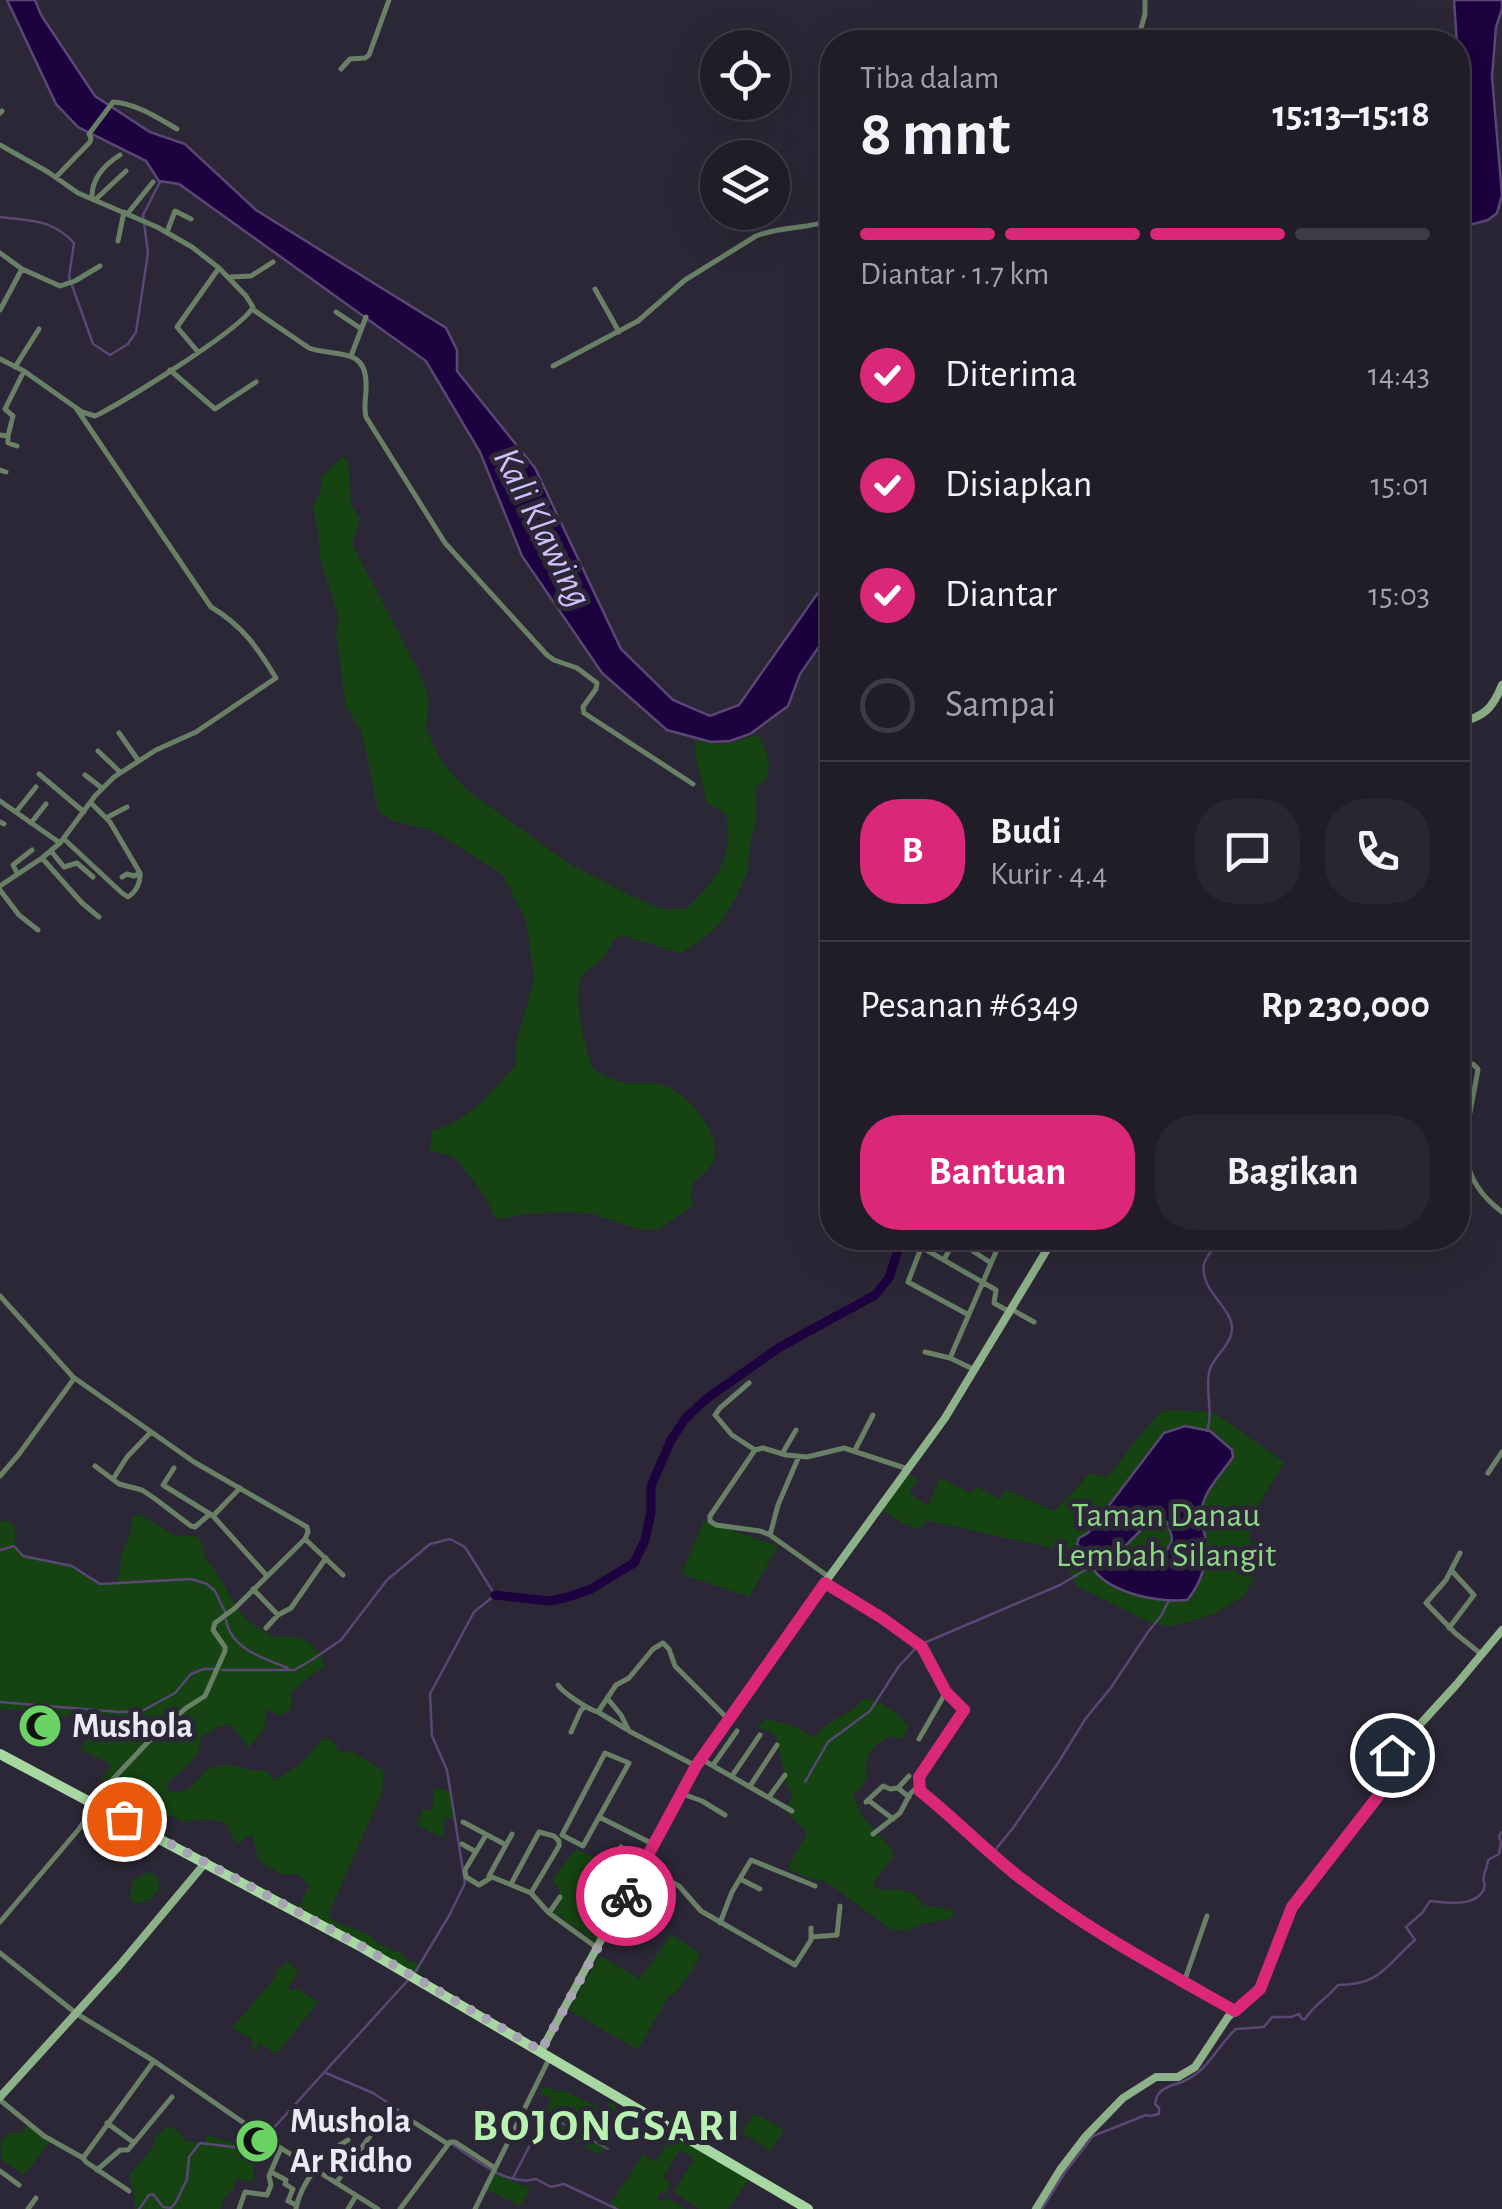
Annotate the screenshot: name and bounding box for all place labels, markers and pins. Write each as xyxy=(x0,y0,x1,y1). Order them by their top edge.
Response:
mosque icon: Mushola xyxy=(17,1703,63,1749)
place label: Mushola xyxy=(72,1709,193,1744)
pin xyxy=(1350,1713,1435,1798)
pin xyxy=(82,1777,167,1862)
place label: Mushola Ar Ridho xyxy=(290,2104,412,2179)
mosque icon: Mushola Ar Ridho xyxy=(234,2118,280,2164)

